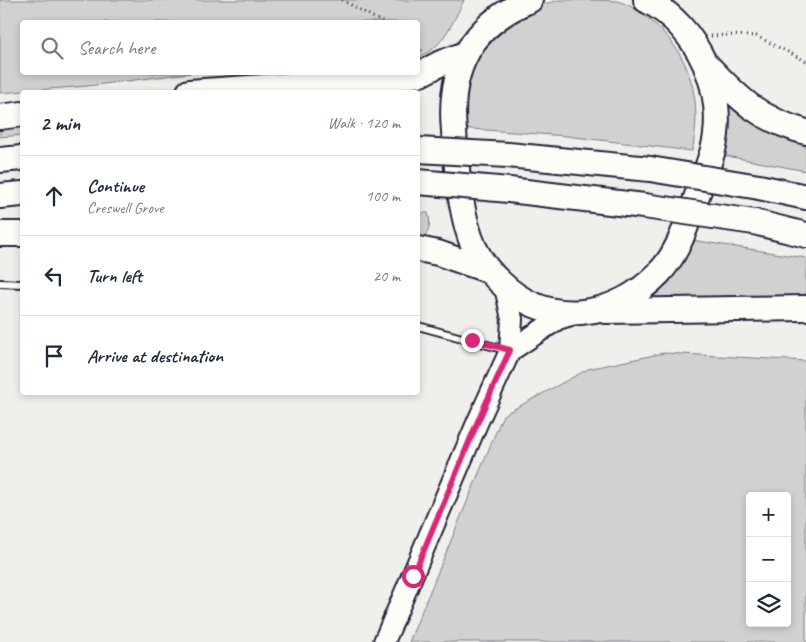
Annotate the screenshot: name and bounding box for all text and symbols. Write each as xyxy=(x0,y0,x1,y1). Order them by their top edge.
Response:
search box xyxy=(20,20,420,75)
icon: search xyxy=(38,34,66,62)
text: Search here xyxy=(78,36,155,60)
text: 2 min xyxy=(40,110,80,136)
text: Walk · 120 m xyxy=(328,113,400,133)
text: Continue xyxy=(87,174,144,198)
icon: ahead xyxy=(40,182,68,210)
text: 100 m xyxy=(366,186,400,206)
text: Creswell Grove xyxy=(87,198,163,218)
icon: left xyxy=(40,262,68,290)
text: Turn left xyxy=(87,264,142,288)
text: 20 m xyxy=(373,266,400,286)
route end xyxy=(461,329,484,352)
icon: arrive xyxy=(40,342,68,370)
text: Arrive at destination xyxy=(87,344,223,368)
map controls xyxy=(746,492,791,627)
button: + xyxy=(746,492,791,537)
button: − xyxy=(746,537,791,582)
route start xyxy=(402,565,425,588)
button: layers xyxy=(746,582,791,627)

